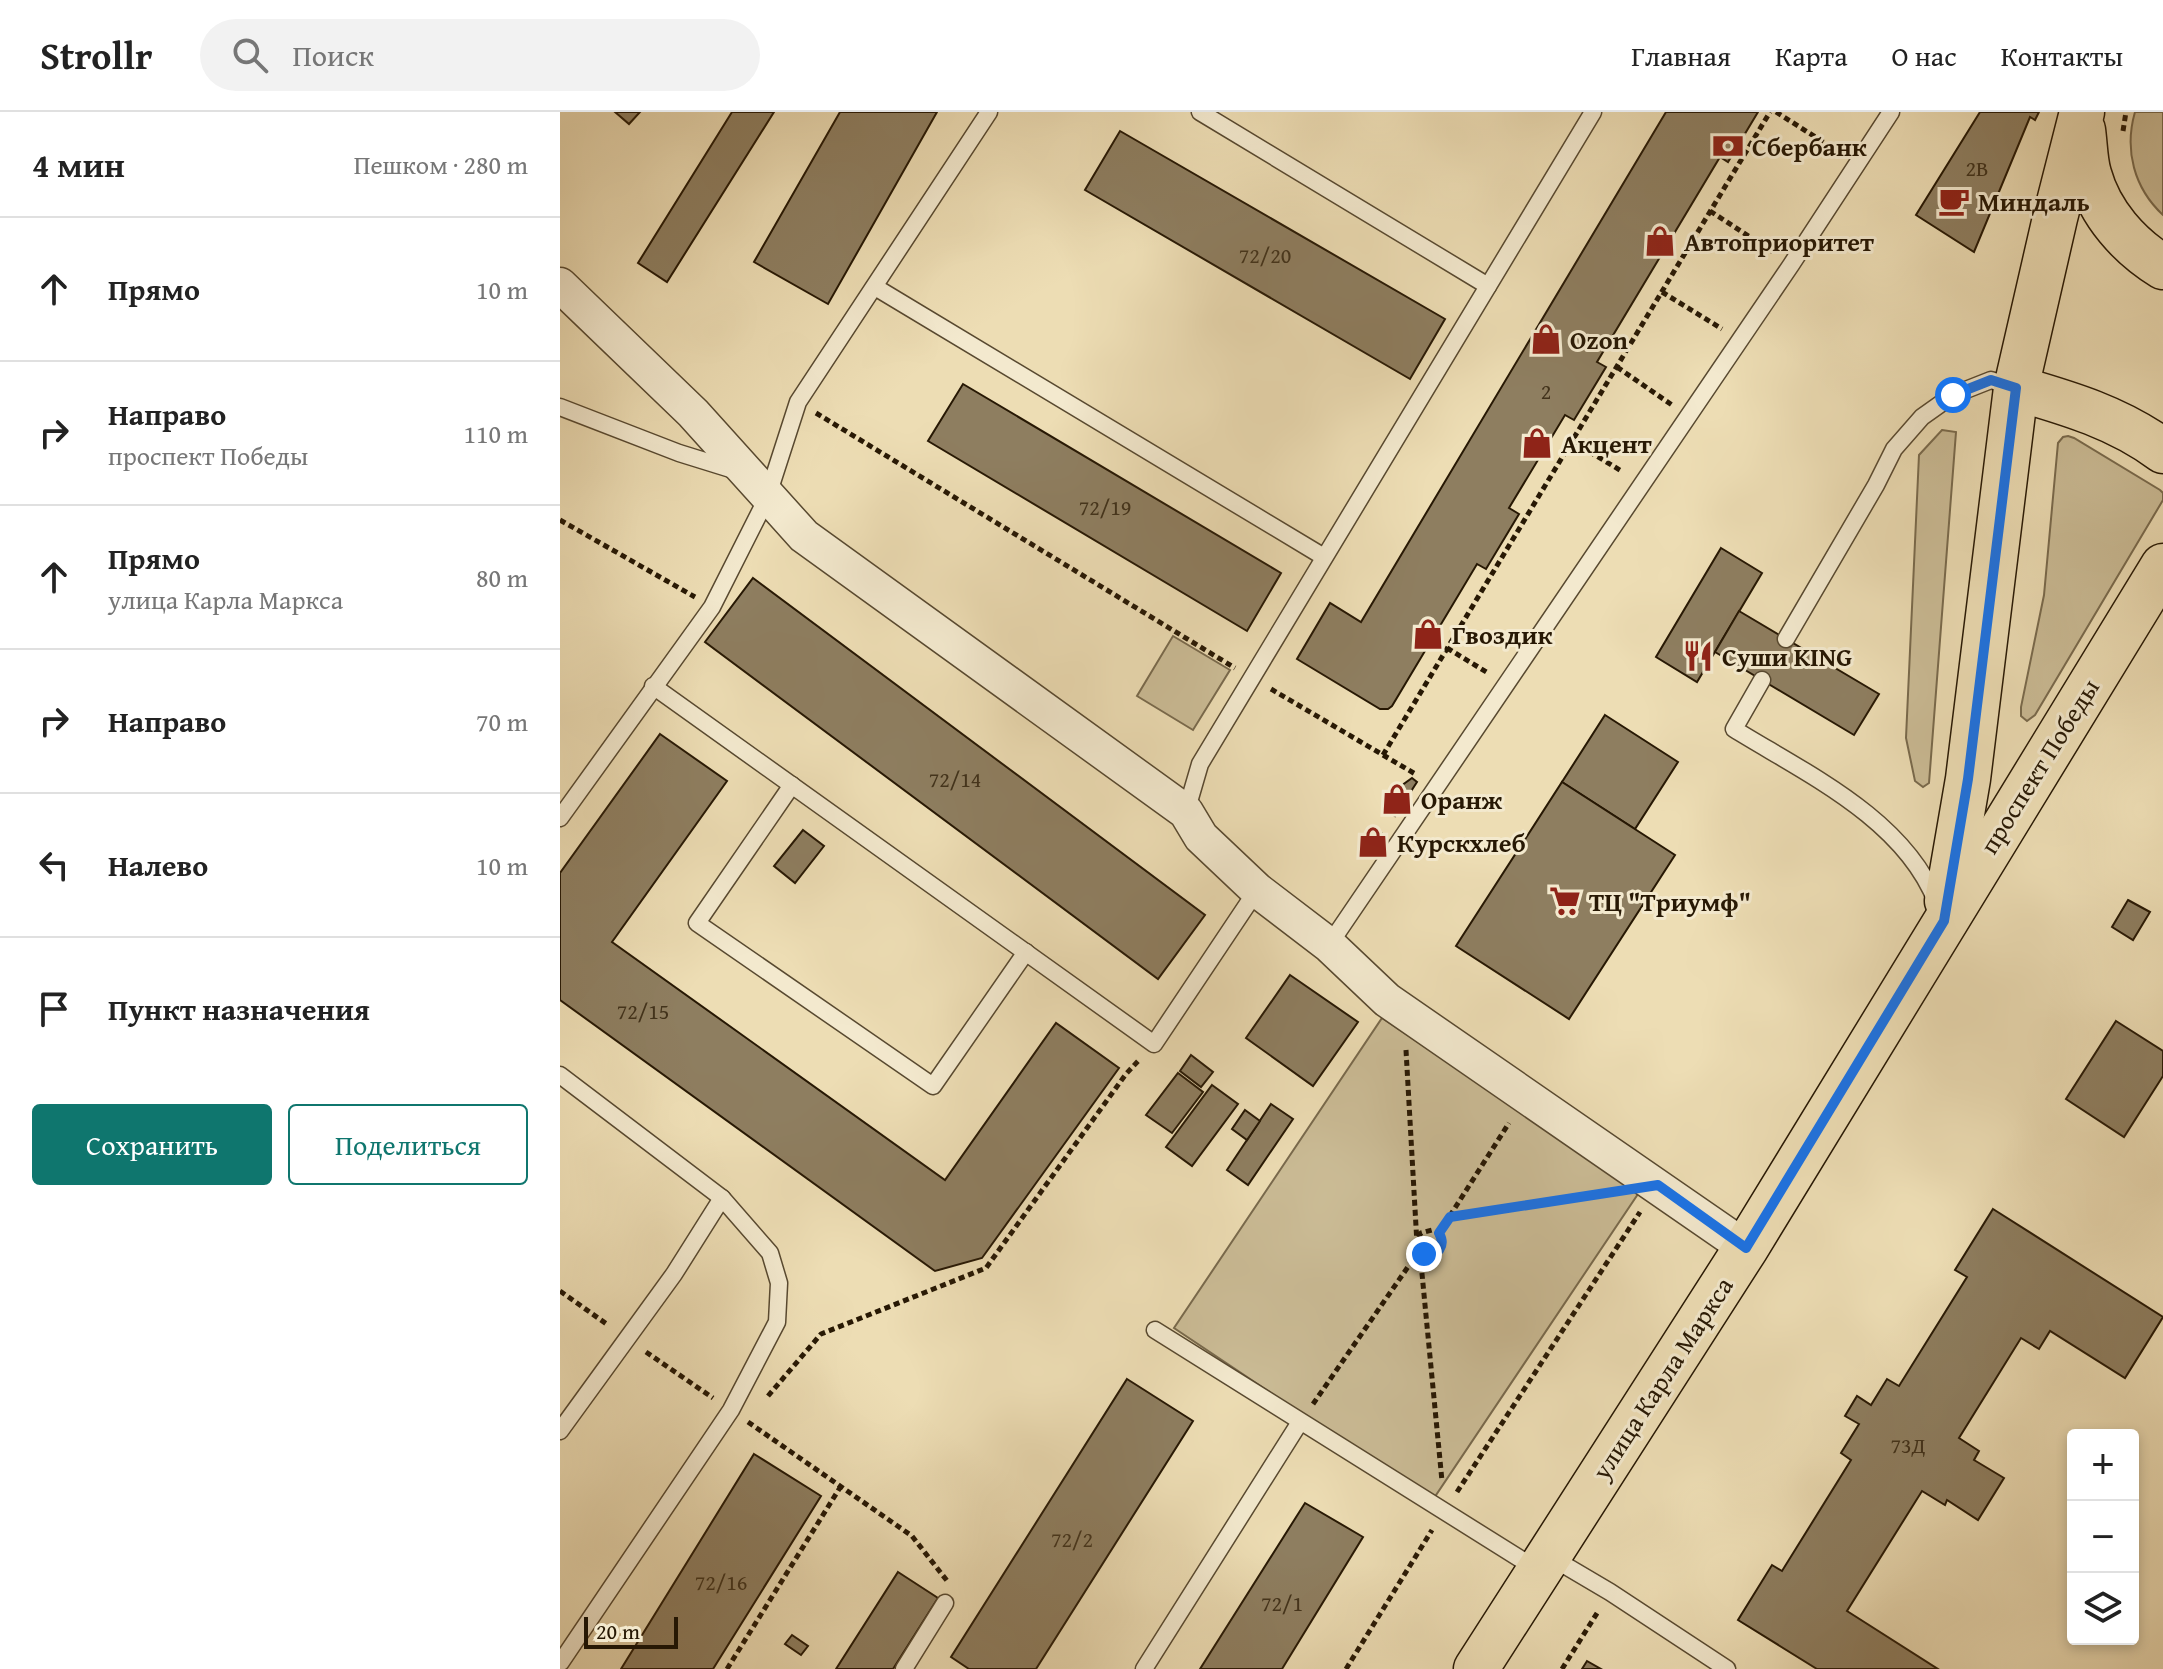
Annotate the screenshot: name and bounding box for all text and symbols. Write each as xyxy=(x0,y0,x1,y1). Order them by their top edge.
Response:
search box xyxy=(200,19,760,91)
text: Strollr xyxy=(40,27,152,83)
icon: search xyxy=(228,33,272,77)
text: Поиск xyxy=(292,33,374,77)
text: Главная xyxy=(1631,35,1731,76)
text: Карта xyxy=(1775,35,1847,76)
text: О нас xyxy=(1891,35,1957,76)
text: Контакты xyxy=(2001,35,2123,76)
place label: Сбербанк xyxy=(1752,127,1867,166)
bank icon: Сбербанк xyxy=(1711,129,1745,163)
text: 4 мин xyxy=(32,140,125,189)
text: Пешком · 280 m xyxy=(354,145,528,184)
house number: 2В xyxy=(1965,152,1989,184)
place label: Миндаль xyxy=(1978,182,2090,221)
cafe icon: Миндаль xyxy=(1937,184,1971,218)
place label: Автоприоритет xyxy=(1684,222,1874,261)
shop icon: Автоприоритет xyxy=(1643,224,1677,258)
house number: 72/20 xyxy=(1239,239,1291,271)
icon: ahead xyxy=(32,267,76,311)
text: Прямо xyxy=(108,267,200,311)
text: 10 m xyxy=(476,270,528,309)
place label: Ozon xyxy=(1570,320,1629,359)
shop icon: Ozon xyxy=(1529,322,1563,356)
house number: 2 xyxy=(1541,375,1551,407)
route start xyxy=(1935,377,1971,413)
text: Направо xyxy=(108,392,226,436)
icon: right xyxy=(32,411,76,455)
text: 110 m xyxy=(463,414,528,453)
place label: Акцент xyxy=(1561,424,1652,463)
shop icon: Акцент xyxy=(1520,426,1554,460)
text: проспект Победы xyxy=(108,436,308,475)
house number: 72/19 xyxy=(1079,491,1131,523)
text: Прямо xyxy=(108,536,200,580)
icon: ahead xyxy=(32,555,76,599)
text: 80 m xyxy=(476,558,528,597)
text: улица Карла Маркса xyxy=(108,580,343,619)
place label: Гвоздик xyxy=(1452,615,1552,654)
shop icon: Гвоздик xyxy=(1411,617,1445,651)
place label: Суши KING xyxy=(1722,637,1852,676)
restaurant icon: Суши KING xyxy=(1681,639,1715,673)
street label: проспект Победы xyxy=(1969,671,2109,861)
icon: right xyxy=(32,699,76,743)
text: Направо xyxy=(108,699,226,743)
text: 70 m xyxy=(476,702,528,741)
house number: 72/14 xyxy=(929,763,981,795)
place label: Оранж xyxy=(1421,780,1502,819)
shop icon: Оранж xyxy=(1380,782,1414,816)
place label: Курскхлеб xyxy=(1397,823,1526,862)
shop icon: Курскхлеб xyxy=(1356,825,1390,859)
icon: left xyxy=(32,843,76,887)
text: Налево xyxy=(108,843,208,887)
text: 10 m xyxy=(476,846,528,885)
place label: ТЦ "Триумф" xyxy=(1589,882,1751,921)
supermarket icon: ТЦ "Триумф" xyxy=(1548,884,1582,918)
icon: arrive xyxy=(32,987,76,1031)
text: Пункт назначения xyxy=(108,987,370,1031)
house number: 72/15 xyxy=(617,995,669,1027)
button: Сохранить xyxy=(32,1104,272,1185)
button: Поделиться xyxy=(288,1104,528,1185)
route end xyxy=(1406,1236,1442,1272)
street label: улица Карла Маркса xyxy=(1581,1268,1743,1488)
house number: 73Д xyxy=(1890,1429,1926,1461)
map controls xyxy=(2067,1429,2139,1645)
button: + xyxy=(2067,1429,2139,1501)
button: − xyxy=(2067,1501,2139,1573)
house number: 72/2 xyxy=(1051,1523,1093,1555)
house number: 72/16 xyxy=(695,1566,747,1598)
button: layers xyxy=(2067,1573,2139,1645)
house number: 72/1 xyxy=(1261,1587,1303,1619)
scale bar xyxy=(584,1613,678,1649)
text: 20 m xyxy=(596,1615,640,1647)

